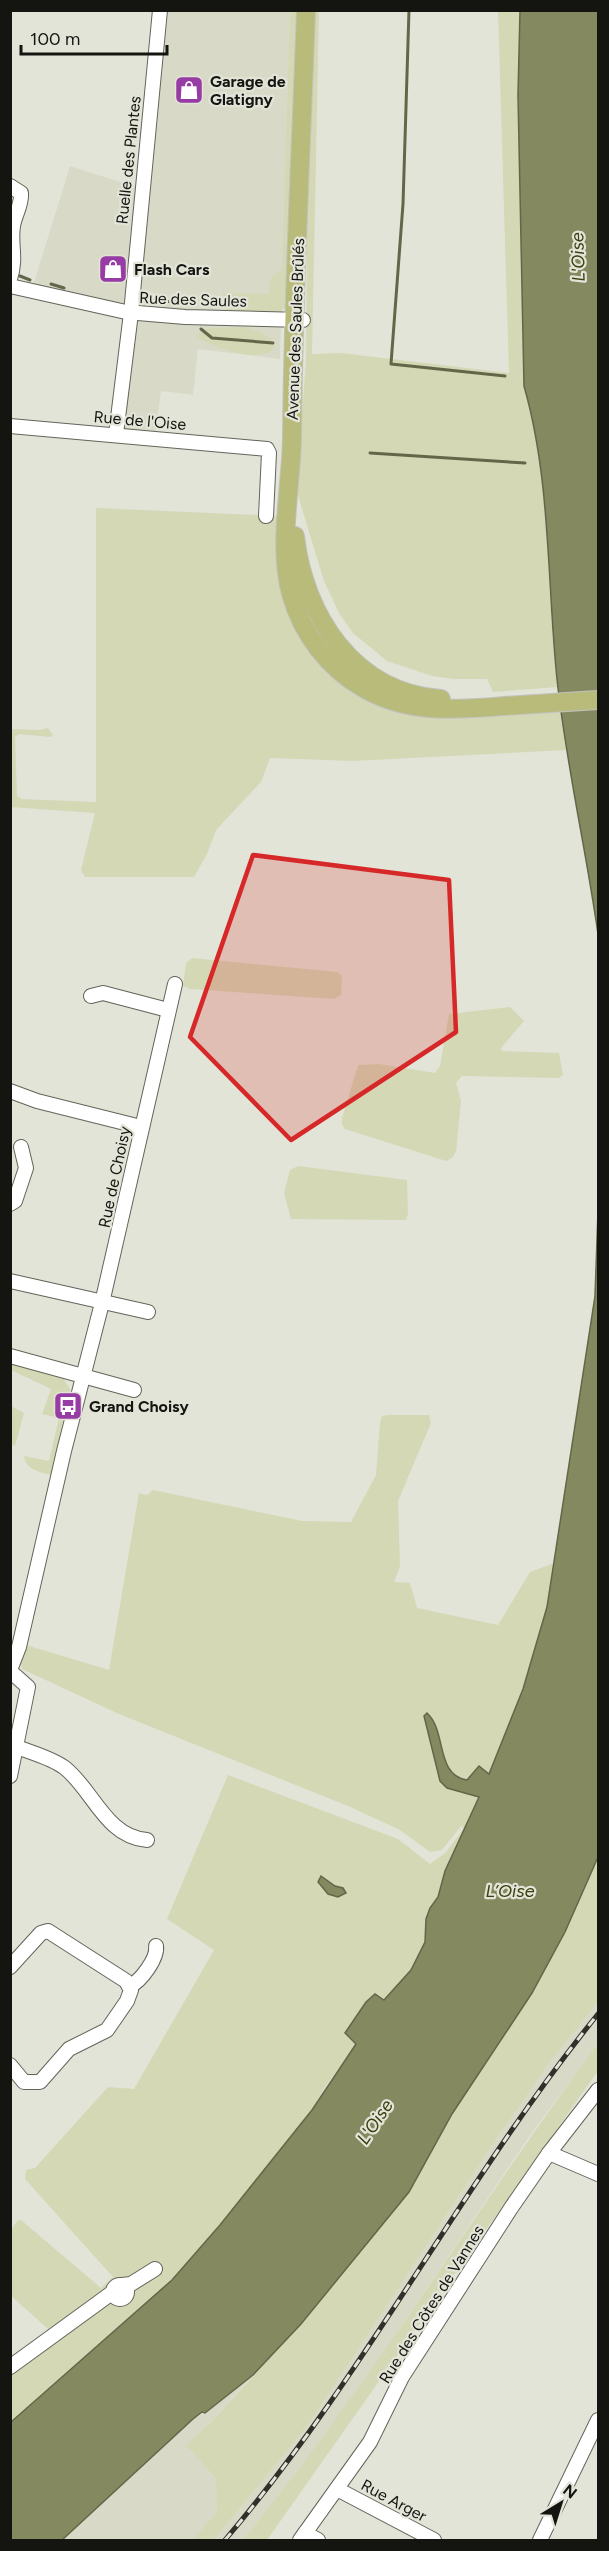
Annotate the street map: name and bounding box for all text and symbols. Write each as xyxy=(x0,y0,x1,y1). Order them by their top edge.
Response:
scale bar xyxy=(21,18,166,56)
text: 100 m xyxy=(30,28,80,50)
place label: Garage de Glatigny xyxy=(210,72,286,109)
shop icon: Garage de Glatigny xyxy=(173,74,205,106)
street label: Ruelle des Plantes xyxy=(112,95,145,225)
water label: L'Oise xyxy=(566,232,590,282)
street label: Avenue des Saules Brûlés xyxy=(283,238,308,420)
shop icon: Flash Cars xyxy=(97,253,129,285)
place label: Flash Cars xyxy=(134,260,210,279)
street label: Rue des Saules xyxy=(139,288,247,311)
street label: Rue de l'Oise xyxy=(93,407,187,434)
street label: Rue de Choisy xyxy=(94,1124,135,1229)
bus stop icon: Grand Choisy xyxy=(52,1390,84,1422)
place label: Grand Choisy xyxy=(89,1397,190,1416)
water label: L’Oise xyxy=(485,1880,535,1902)
water label: L'Oise xyxy=(352,2095,398,2149)
street label: Rue des Côtes de Vannes xyxy=(375,2222,488,2387)
north arrow xyxy=(531,2473,591,2533)
street label: Rue Arger xyxy=(358,2475,430,2526)
text: N xyxy=(559,2480,581,2503)

